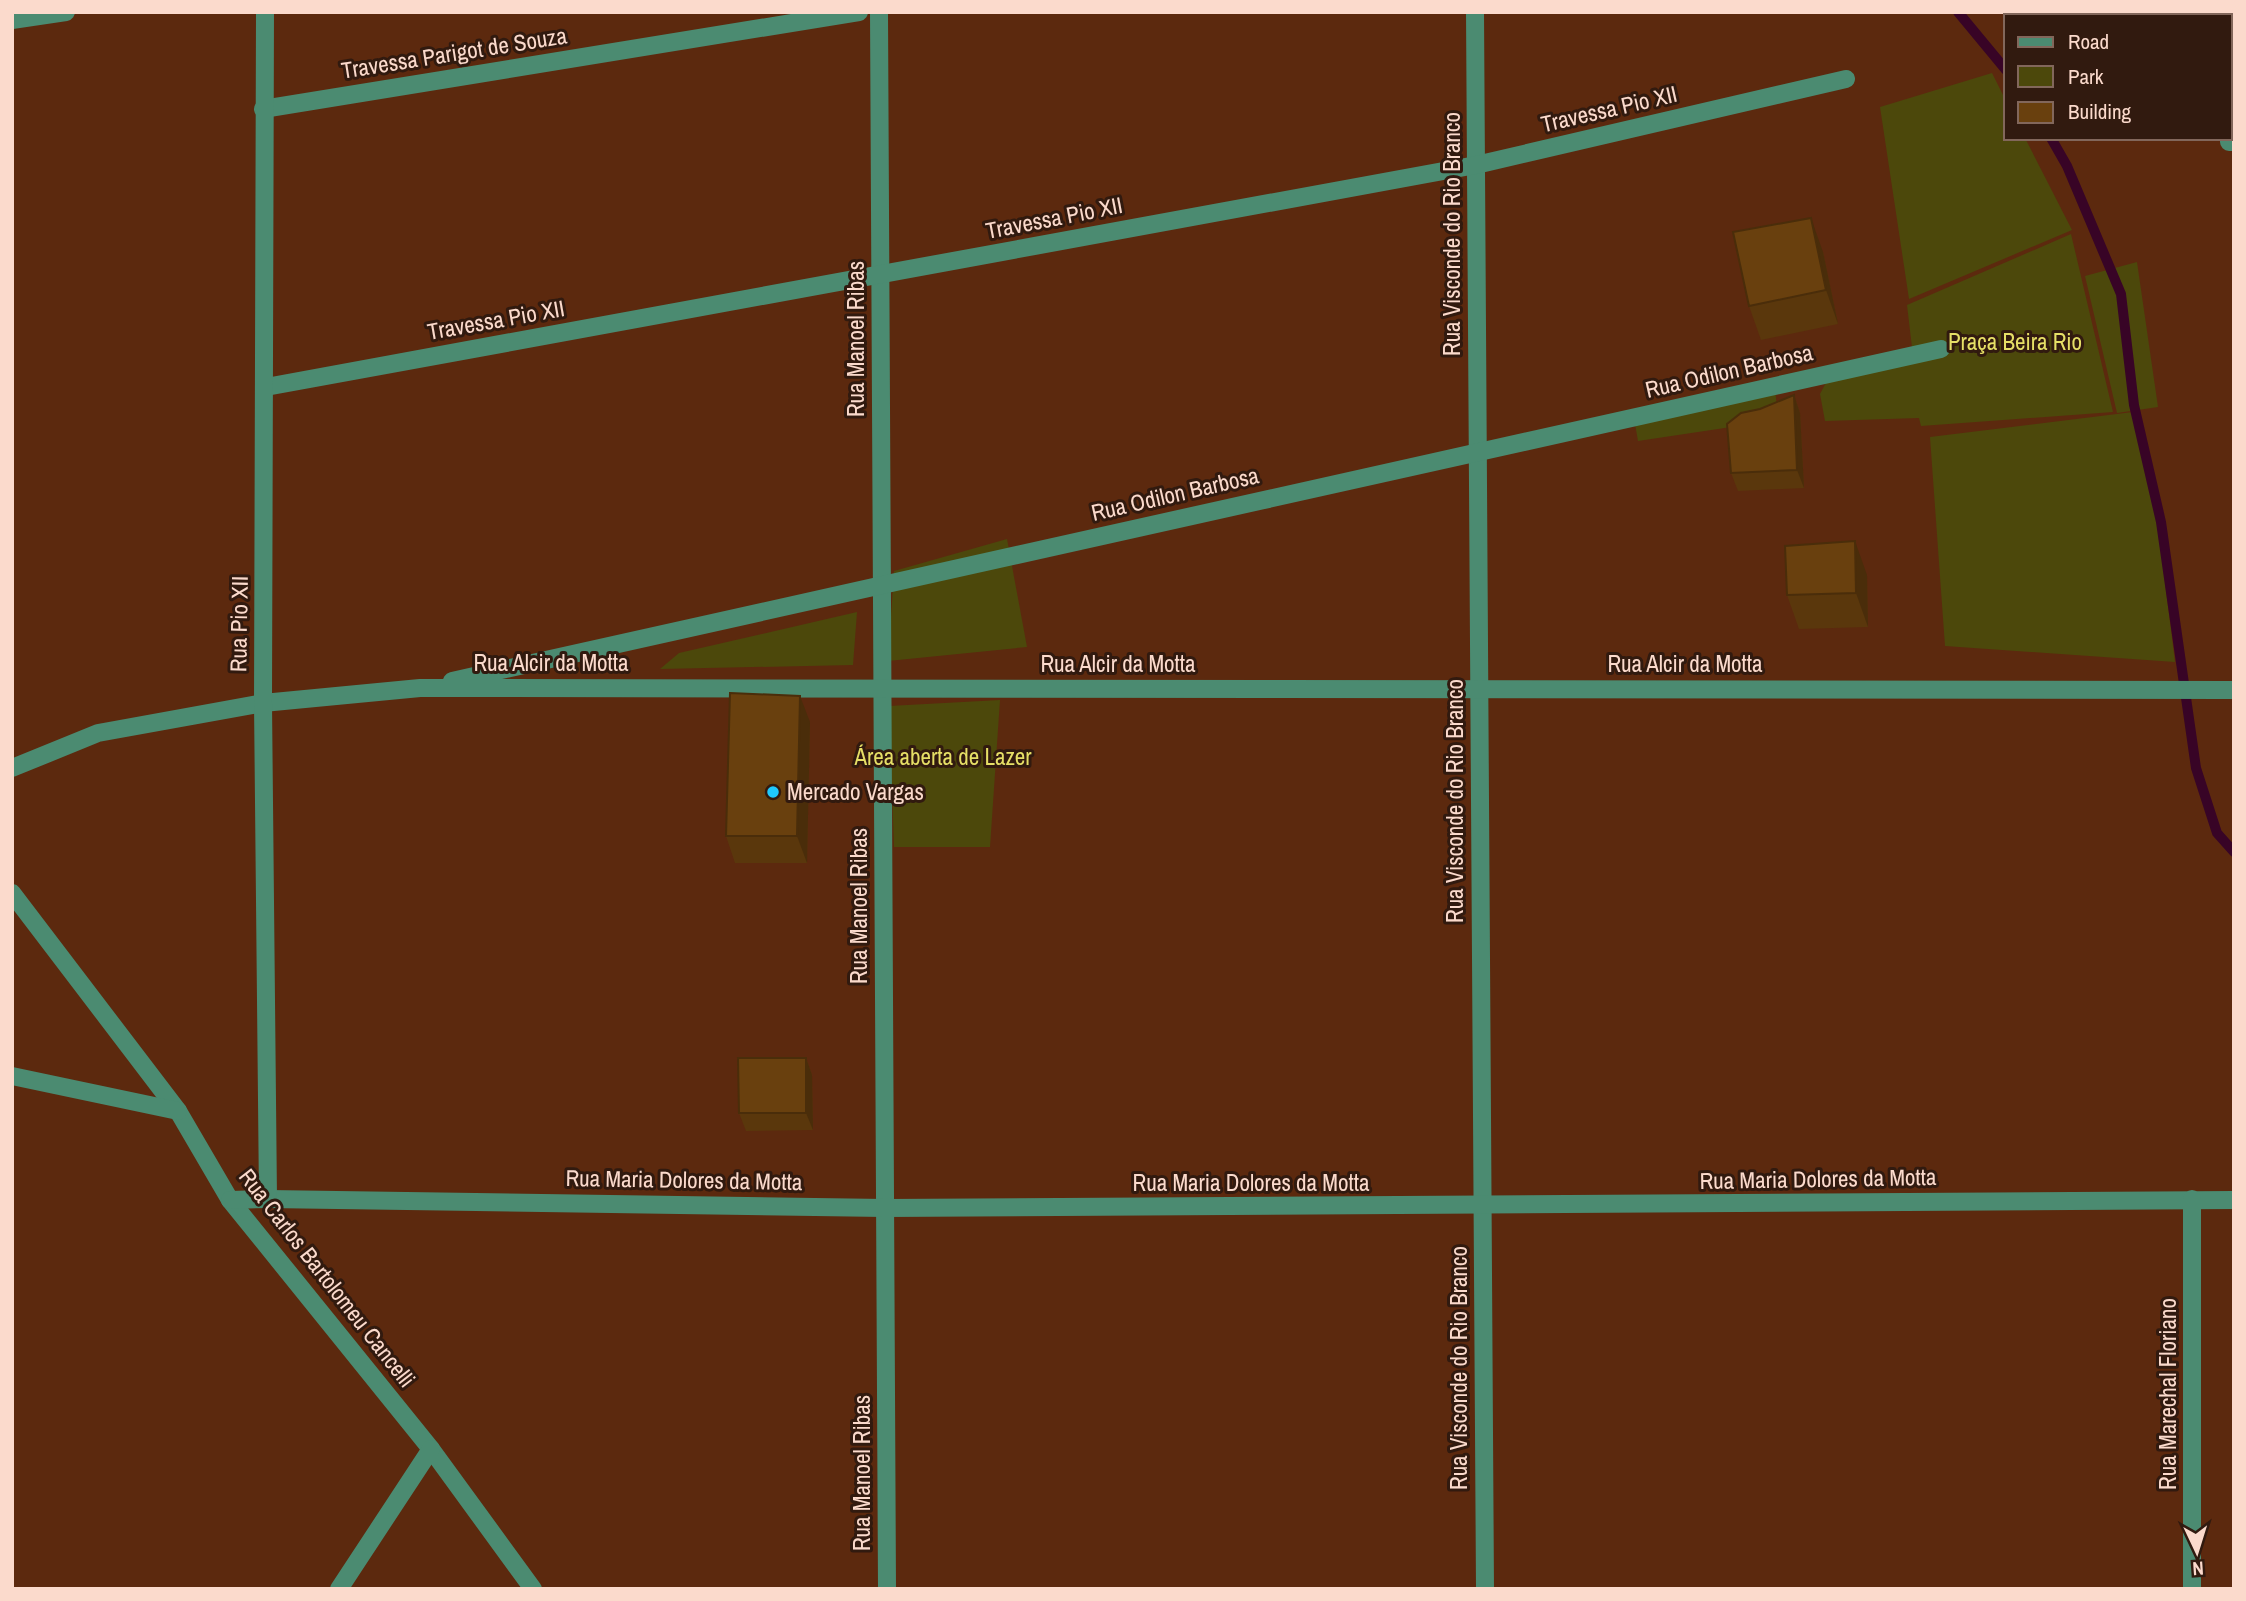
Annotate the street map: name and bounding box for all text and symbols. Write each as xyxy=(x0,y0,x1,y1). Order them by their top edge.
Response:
legend xyxy=(2004,14,2232,140)
street label: Travessa Parigot de Souza xyxy=(339,19,569,86)
text: Road xyxy=(2068,27,2109,56)
text: Park xyxy=(2068,62,2104,91)
street label: Travessa Pio XII xyxy=(1538,78,1680,139)
text: Building xyxy=(2068,97,2132,126)
street label: Rua Visconde do Rio Branco xyxy=(1436,112,1467,356)
street label: Travessa Pio XII xyxy=(983,189,1125,246)
street label: Rua Manoel Ribas xyxy=(840,261,871,417)
street label: Travessa Pio XII xyxy=(425,292,567,347)
park label: Praça Beira Rio xyxy=(1948,326,2082,357)
street label: Rua Odilon Barbosa xyxy=(1642,336,1816,405)
street label: Rua Odilon Barbosa xyxy=(1088,459,1262,528)
street label: Rua Pio XII xyxy=(222,575,255,672)
street label: Rua Alcir da Motta xyxy=(473,647,629,678)
street label: Rua Alcir da Motta xyxy=(1040,648,1196,679)
street label: Rua Alcir da Motta xyxy=(1607,648,1763,679)
street label: Rua Visconde do Rio Branco xyxy=(1439,679,1470,923)
park label: Área aberta de Lazer xyxy=(853,741,1032,772)
place label: Mercado Vargas xyxy=(787,776,924,807)
marker: Mercado Vargas xyxy=(765,784,781,800)
street label: Rua Manoel Ribas xyxy=(843,828,874,984)
street label: Rua Maria Dolores da Motta xyxy=(1699,1161,1937,1196)
street label: Rua Carlos Bartolomeu Cancelli xyxy=(232,1162,423,1393)
street label: Rua Maria Dolores da Motta xyxy=(565,1162,803,1197)
street label: Rua Maria Dolores da Motta xyxy=(1133,1167,1370,1198)
street label: Rua Visconde do Rio Branco xyxy=(1443,1246,1474,1490)
street label: Rua Marechal Floriano xyxy=(2152,1298,2183,1490)
street label: Rua Manoel Ribas xyxy=(846,1395,877,1551)
north arrow xyxy=(2162,1517,2232,1587)
text: N xyxy=(2192,1556,2205,1582)

